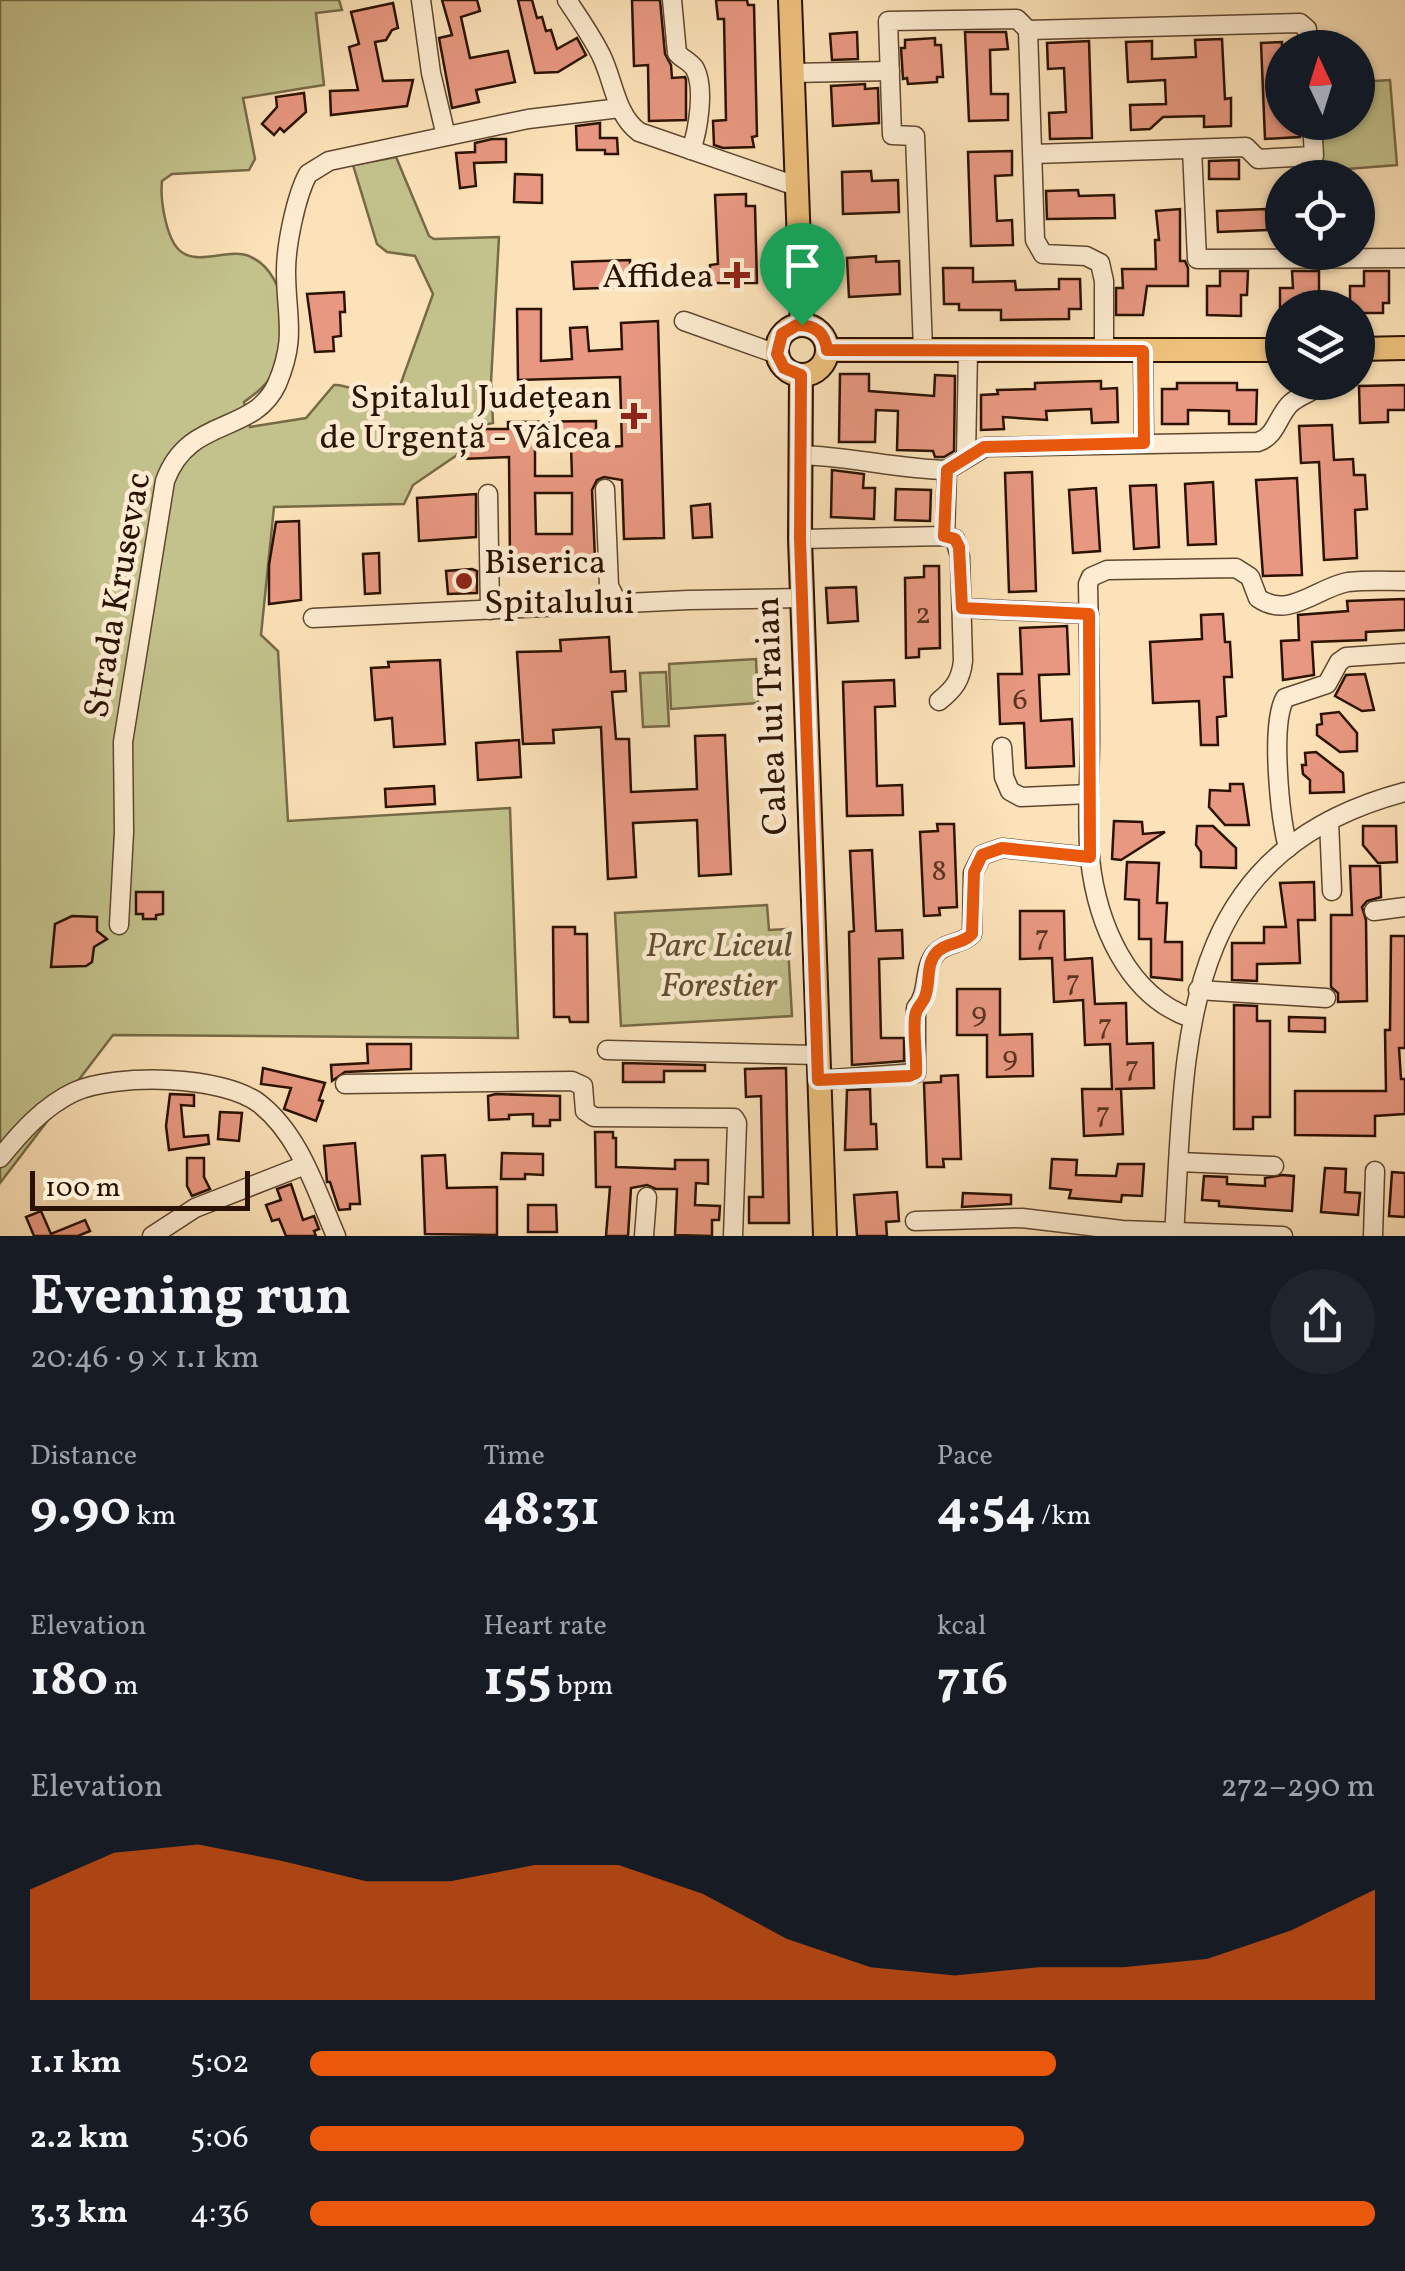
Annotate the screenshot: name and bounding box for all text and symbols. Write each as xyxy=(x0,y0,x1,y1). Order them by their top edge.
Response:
north arrow xyxy=(1265,30,1375,140)
map controls xyxy=(1265,30,1375,400)
button: locate xyxy=(1265,160,1375,270)
pin xyxy=(760,223,845,326)
icon: arrive xyxy=(775,238,830,293)
place label: Affidea xyxy=(602,254,714,302)
marker: Affidea xyxy=(724,262,750,288)
button: layers xyxy=(1265,290,1375,400)
place label: Spitalul Județean de Urgență - Vâlcea xyxy=(320,375,612,463)
marker: Spitalul Județean de Urgență - Vâlcea xyxy=(621,403,647,429)
street label: Strada Krusevac xyxy=(74,469,164,722)
place label: Biserica Spitalului xyxy=(484,540,635,628)
marker: Biserica Spitalului xyxy=(453,570,475,592)
house number: 2 xyxy=(915,594,931,636)
street label: Calea lui Traian xyxy=(745,596,801,836)
house number: 6 xyxy=(1012,680,1028,722)
house number: 8 xyxy=(931,851,947,893)
house number: 7 xyxy=(1035,916,1049,958)
park label: Parc Liceul Forestier xyxy=(645,923,793,1011)
house number: 7 xyxy=(1066,961,1080,1003)
house number: 9 xyxy=(971,993,987,1035)
house number: 7 xyxy=(1098,1005,1112,1047)
house number: 9 xyxy=(1002,1037,1018,1079)
house number: 7 xyxy=(1125,1047,1139,1089)
house number: 7 xyxy=(1096,1093,1110,1135)
scale bar xyxy=(30,1166,250,1210)
text: 100 m xyxy=(45,1169,120,1208)
text: Evening run xyxy=(30,1261,351,1337)
button: share xyxy=(1270,1269,1375,1374)
text: 20:46 · 9 × 1.1 km xyxy=(30,1337,259,1381)
text: Distance xyxy=(30,1437,137,1476)
text: Time xyxy=(483,1437,545,1476)
text: Pace xyxy=(937,1437,993,1476)
text: 9.90 xyxy=(30,1476,131,1546)
text: 48:31 xyxy=(483,1476,600,1546)
text: 4:54 xyxy=(937,1476,1036,1546)
text: km xyxy=(131,1497,176,1536)
text: /km xyxy=(1036,1497,1091,1536)
text: Elevation xyxy=(30,1607,146,1646)
text: Heart rate xyxy=(483,1607,607,1646)
text: kcal xyxy=(937,1607,986,1646)
text: 180 xyxy=(30,1646,108,1716)
text: 155 xyxy=(483,1646,552,1716)
text: 716 xyxy=(937,1646,1008,1716)
text: m xyxy=(108,1667,139,1706)
text: bpm xyxy=(552,1667,613,1706)
text: Elevation xyxy=(30,1766,163,1810)
text: 272–290 m xyxy=(1220,1766,1375,1810)
text: 1.1 km xyxy=(30,2042,122,2086)
text: 5:02 xyxy=(190,2042,249,2086)
text: 2.2 km xyxy=(30,2117,129,2161)
text: 5:06 xyxy=(190,2117,249,2161)
text: 3.3 km xyxy=(30,2192,128,2236)
text: 4:36 xyxy=(190,2192,249,2236)

